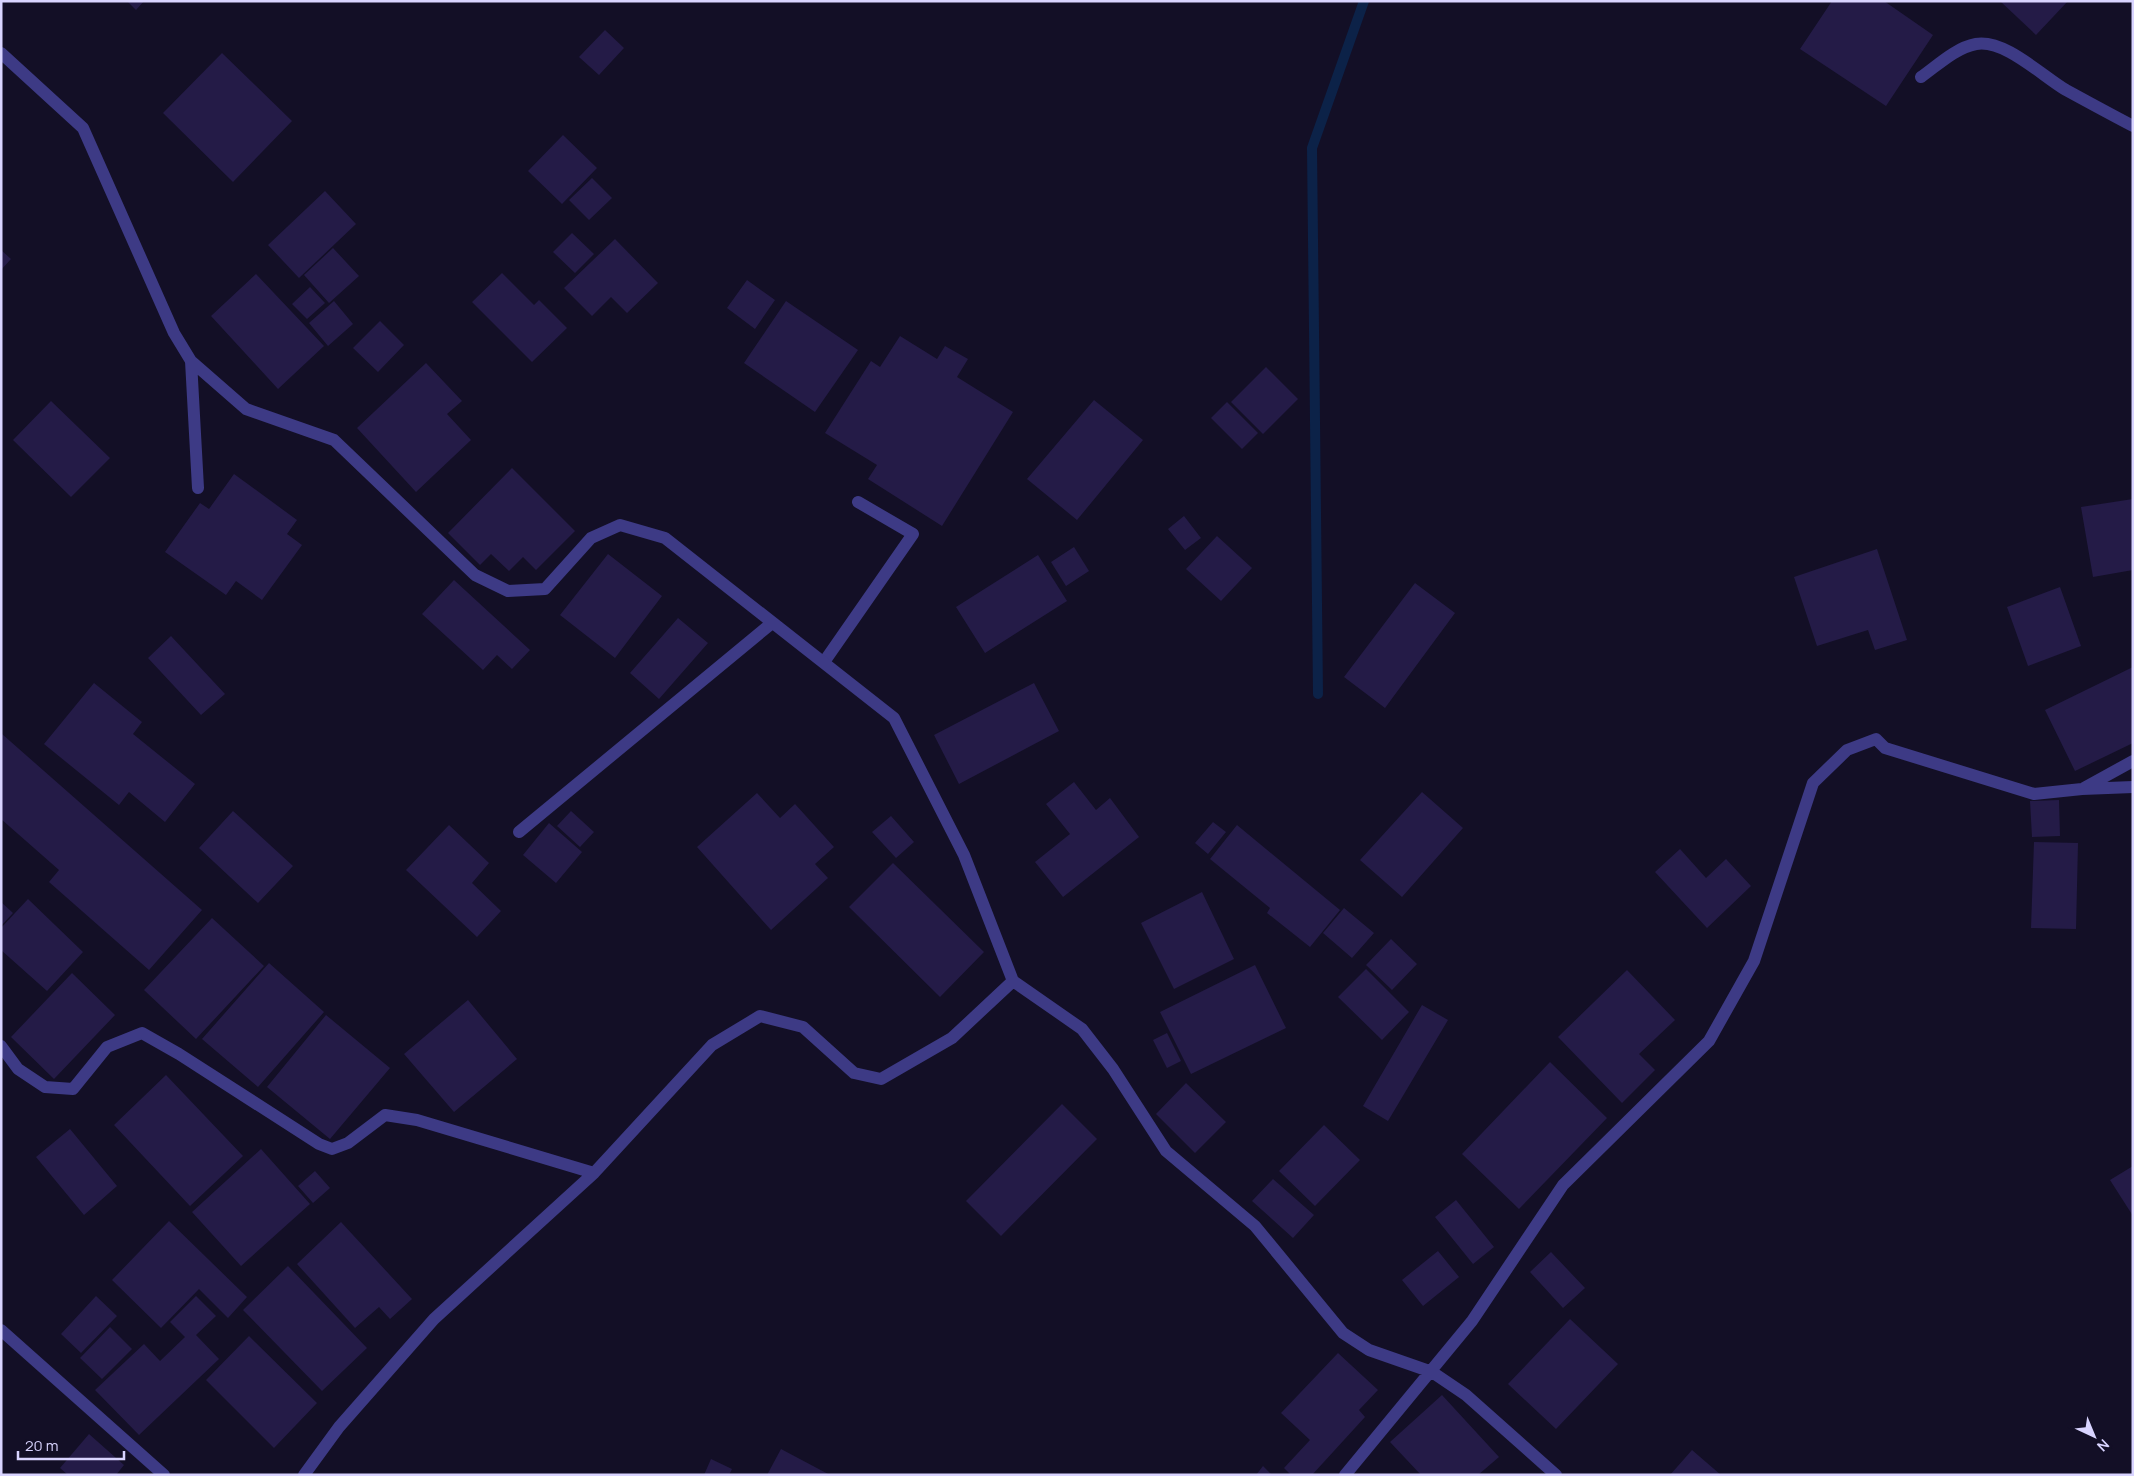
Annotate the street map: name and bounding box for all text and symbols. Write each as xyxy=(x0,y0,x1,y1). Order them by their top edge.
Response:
north arrow xyxy=(2069,1411,2119,1461)
scale bar xyxy=(18,1428,124,1460)
text: 20 m xyxy=(25,1435,58,1456)
text: N xyxy=(2093,1435,2114,1456)

